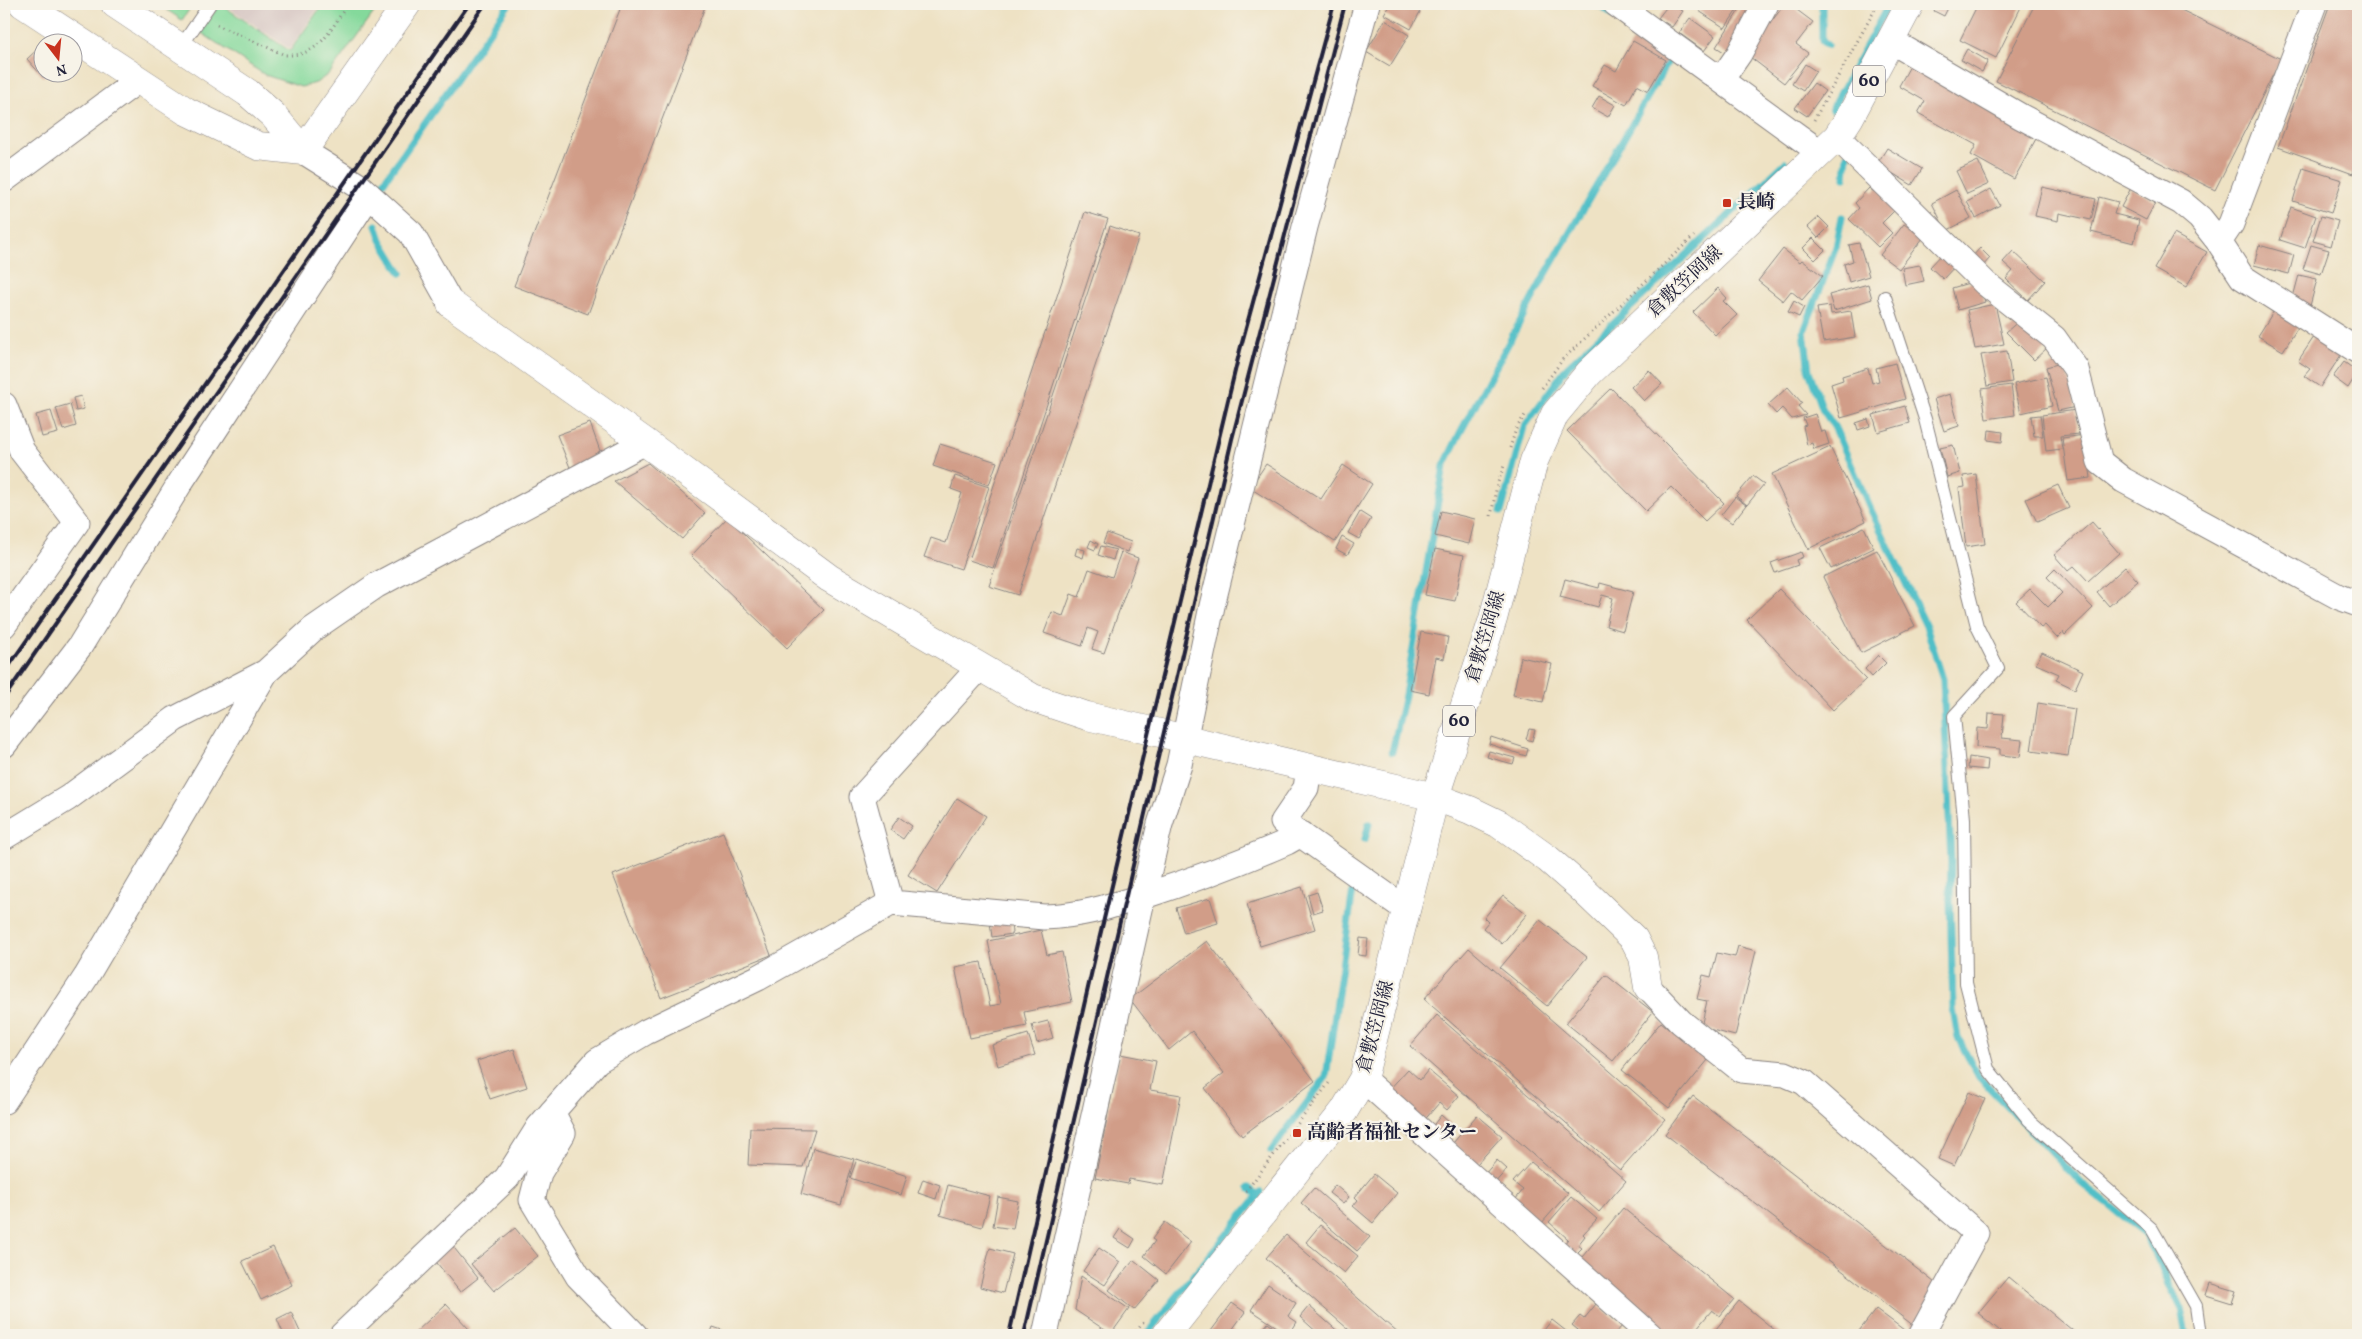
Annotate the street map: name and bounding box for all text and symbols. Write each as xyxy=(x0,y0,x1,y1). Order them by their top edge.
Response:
north arrow xyxy=(32,32,82,82)
text: N xyxy=(54,59,69,80)
road number: 60 xyxy=(1853,66,1885,96)
place label: 長崎 xyxy=(1737,190,1775,216)
marker: 長崎 xyxy=(1721,197,1733,209)
street label: 倉敷笠岡線 xyxy=(1641,240,1729,324)
street label: 倉敷笠岡線 xyxy=(1460,588,1512,686)
road number: 60 xyxy=(1443,706,1475,736)
street label: 倉敷笠岡線 xyxy=(1351,978,1401,1076)
place label: 高齢者福祉センター xyxy=(1307,1120,1477,1146)
marker: 高齢者福祉センター xyxy=(1291,1127,1303,1139)

